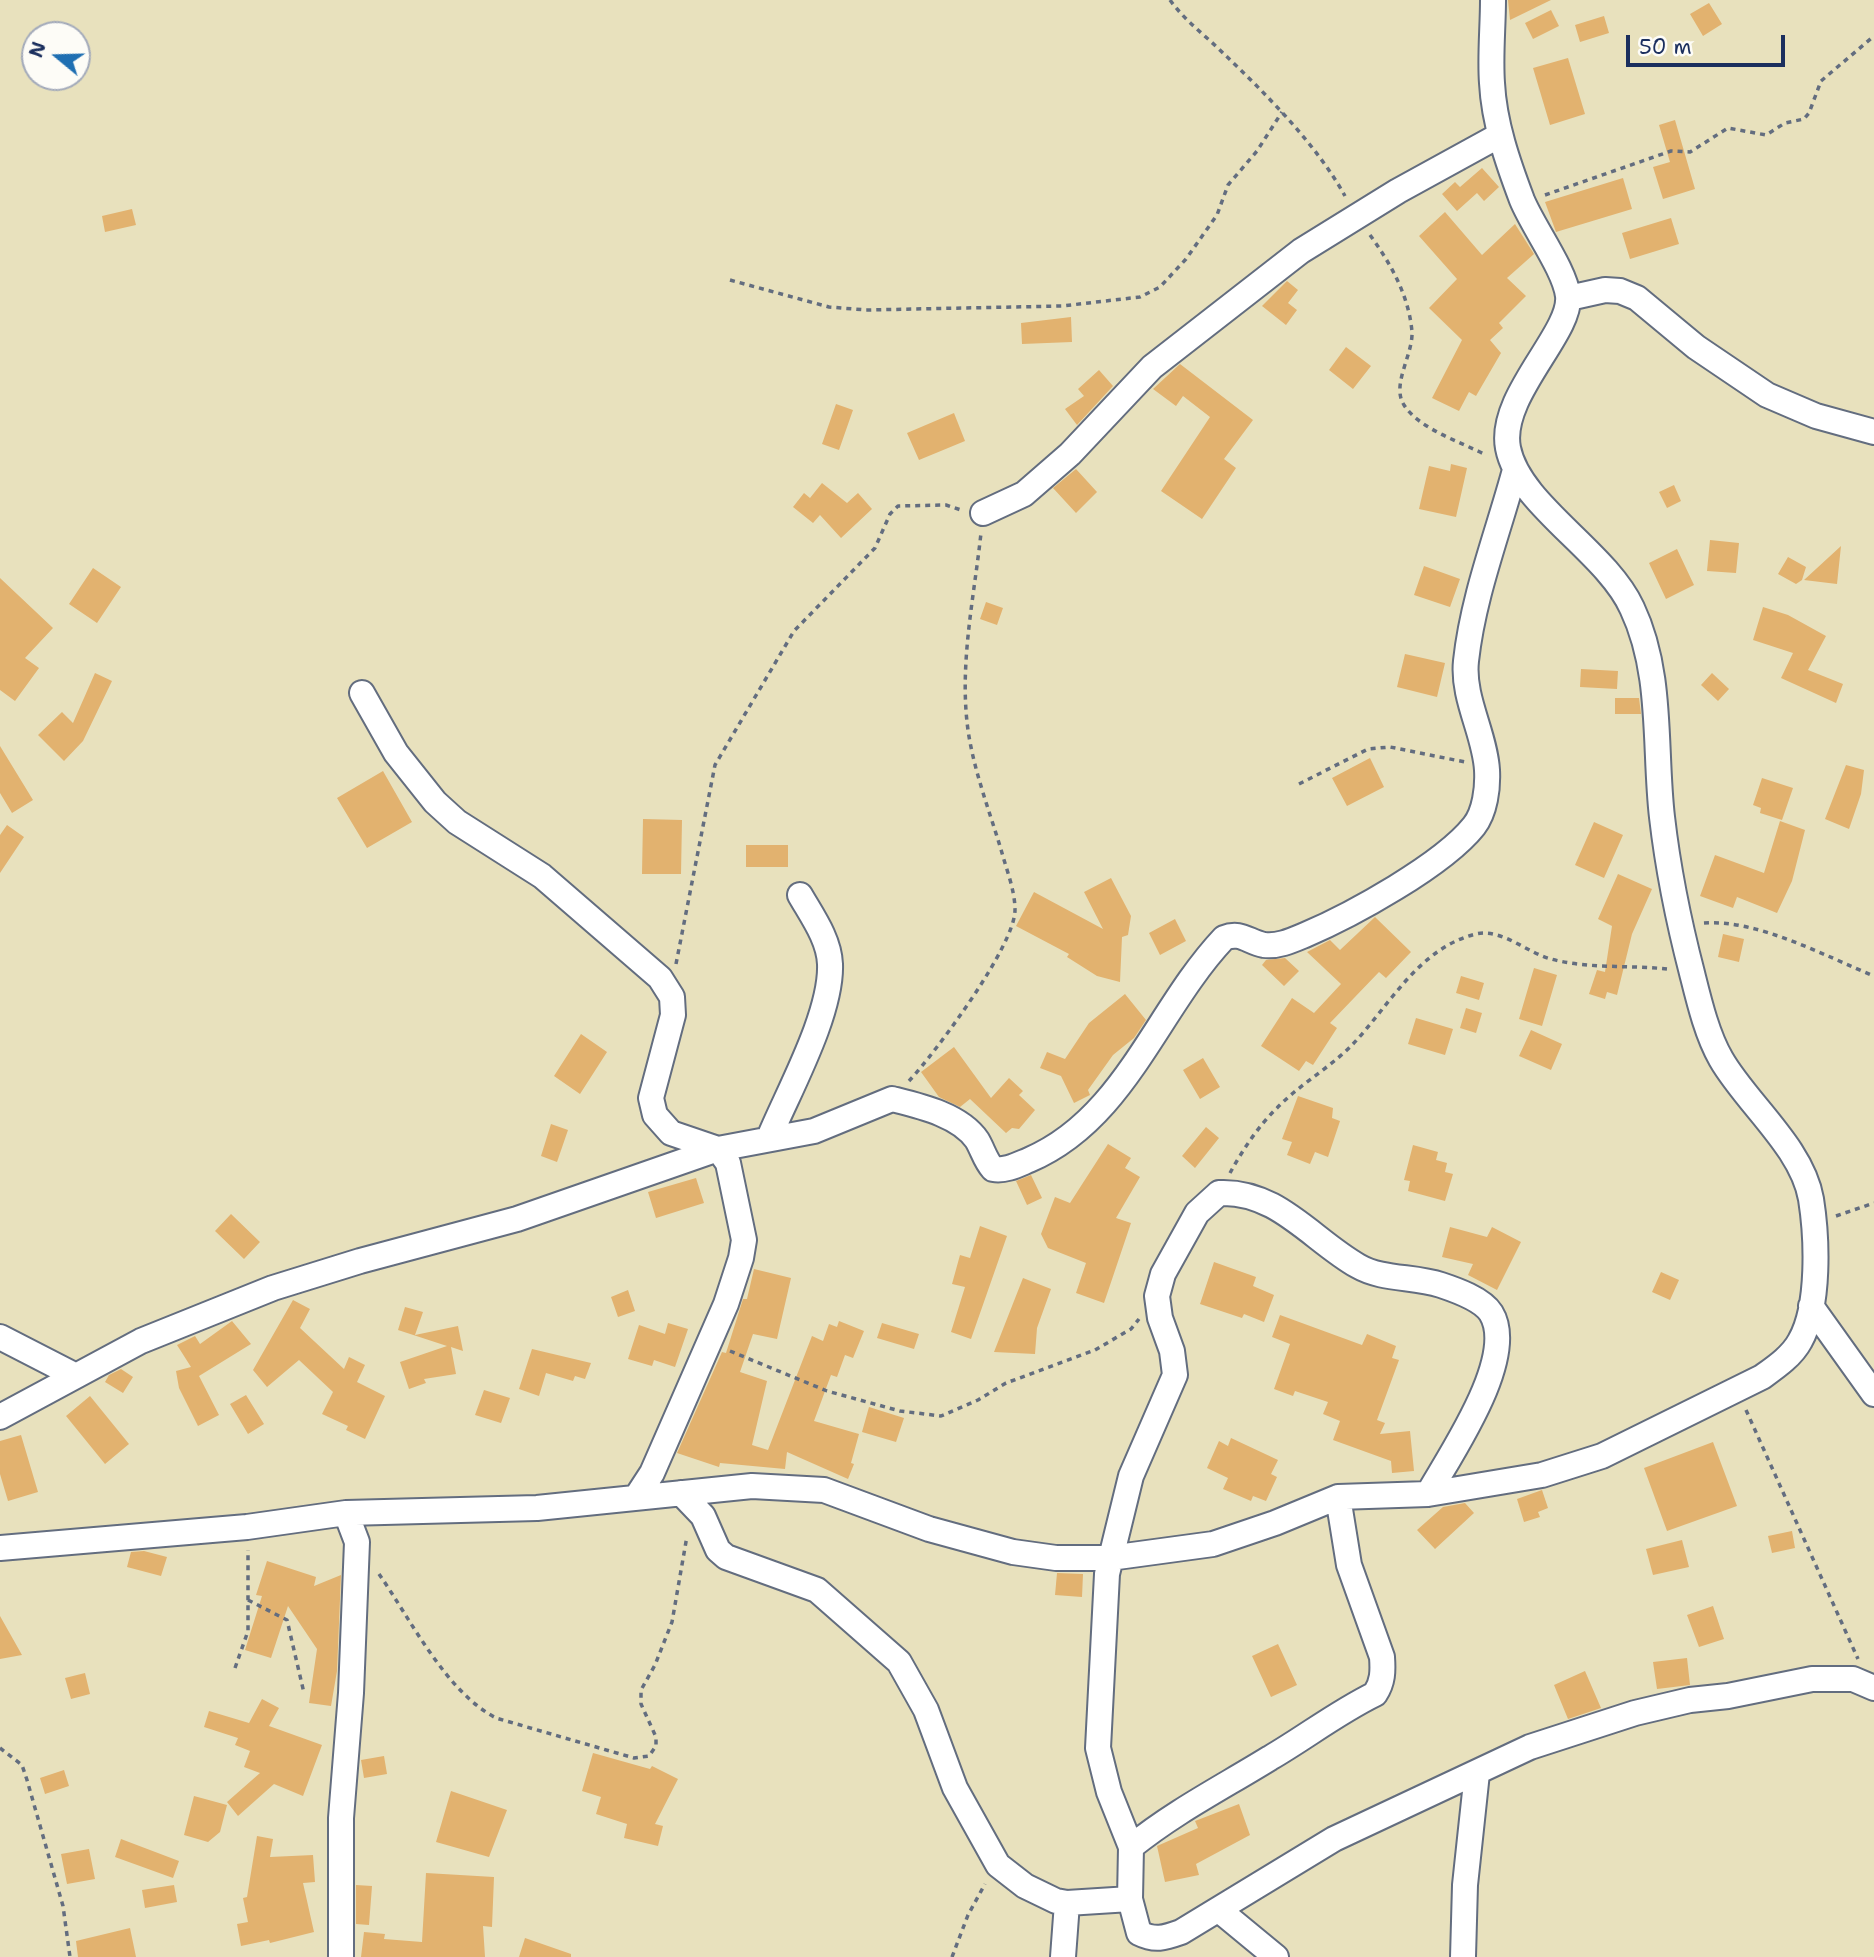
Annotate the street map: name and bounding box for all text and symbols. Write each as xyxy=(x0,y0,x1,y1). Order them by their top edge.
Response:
north arrow xyxy=(21,21,91,91)
scale bar xyxy=(1629,21,1788,65)
text: 50 m xyxy=(1639,33,1692,61)
text: N xyxy=(23,38,52,61)

